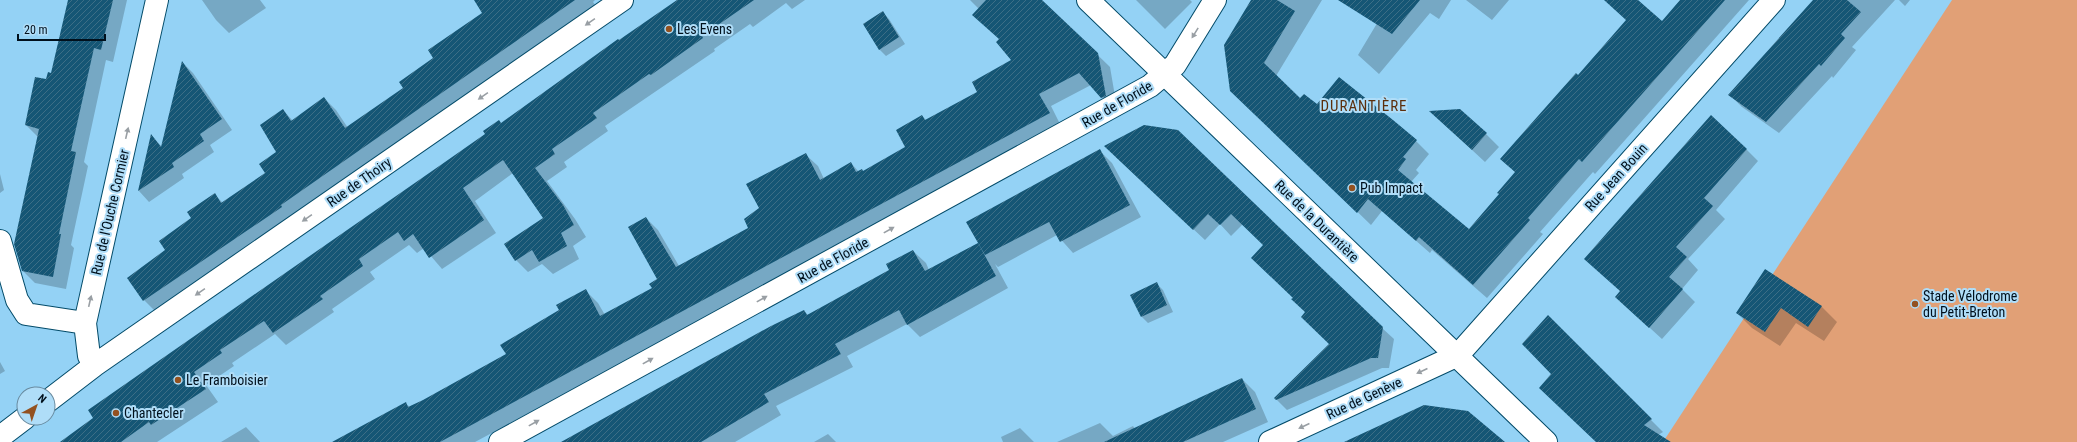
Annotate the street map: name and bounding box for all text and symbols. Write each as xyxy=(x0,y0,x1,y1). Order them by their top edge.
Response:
scale bar xyxy=(18,16,105,42)
one-way arrow xyxy=(585,18,595,26)
place label: Les Evens xyxy=(677,21,732,37)
text: 20 m xyxy=(24,23,48,37)
marker: Les Evens xyxy=(664,24,674,34)
one-way arrow xyxy=(1191,27,1198,39)
street label: Rue de Floride xyxy=(1079,77,1155,131)
one-way arrow xyxy=(478,92,488,100)
district label: DURANTIÈRE xyxy=(1320,97,1408,115)
one-way arrow xyxy=(125,127,131,139)
street label: Rue Jean Bouin xyxy=(1581,140,1651,214)
street label: Rue de l'Ouche Cormier xyxy=(88,148,132,276)
street label: Rue de Thoiry xyxy=(324,154,394,210)
street label: Rue de la Durantière xyxy=(1272,177,1363,265)
place label: Pub Impact xyxy=(1360,180,1423,196)
marker: Pub Impact xyxy=(1347,183,1357,193)
one-way arrow xyxy=(302,214,312,222)
one-way arrow xyxy=(883,226,894,233)
street label: Rue de Floride xyxy=(795,234,872,286)
one-way arrow xyxy=(195,288,206,296)
place label: Stade Vélodrome du Petit-Breton xyxy=(1923,288,2018,320)
one-way arrow xyxy=(87,294,93,306)
one-way arrow xyxy=(756,295,768,302)
marker: Stade Vélodrome du Petit-Breton xyxy=(1910,299,1920,309)
one-way arrow xyxy=(642,358,654,364)
one-way arrow xyxy=(1417,368,1428,374)
place label: Le Framboisier xyxy=(186,372,268,388)
street label: Rue de Genève xyxy=(1324,373,1405,422)
marker: Le Framboisier xyxy=(173,375,183,385)
north arrow xyxy=(16,386,56,426)
text: N xyxy=(35,392,49,406)
place label: Chantecler xyxy=(124,405,183,421)
marker: Chantecler xyxy=(111,408,121,418)
one-way arrow xyxy=(528,420,540,427)
one-way arrow xyxy=(1299,423,1310,429)

